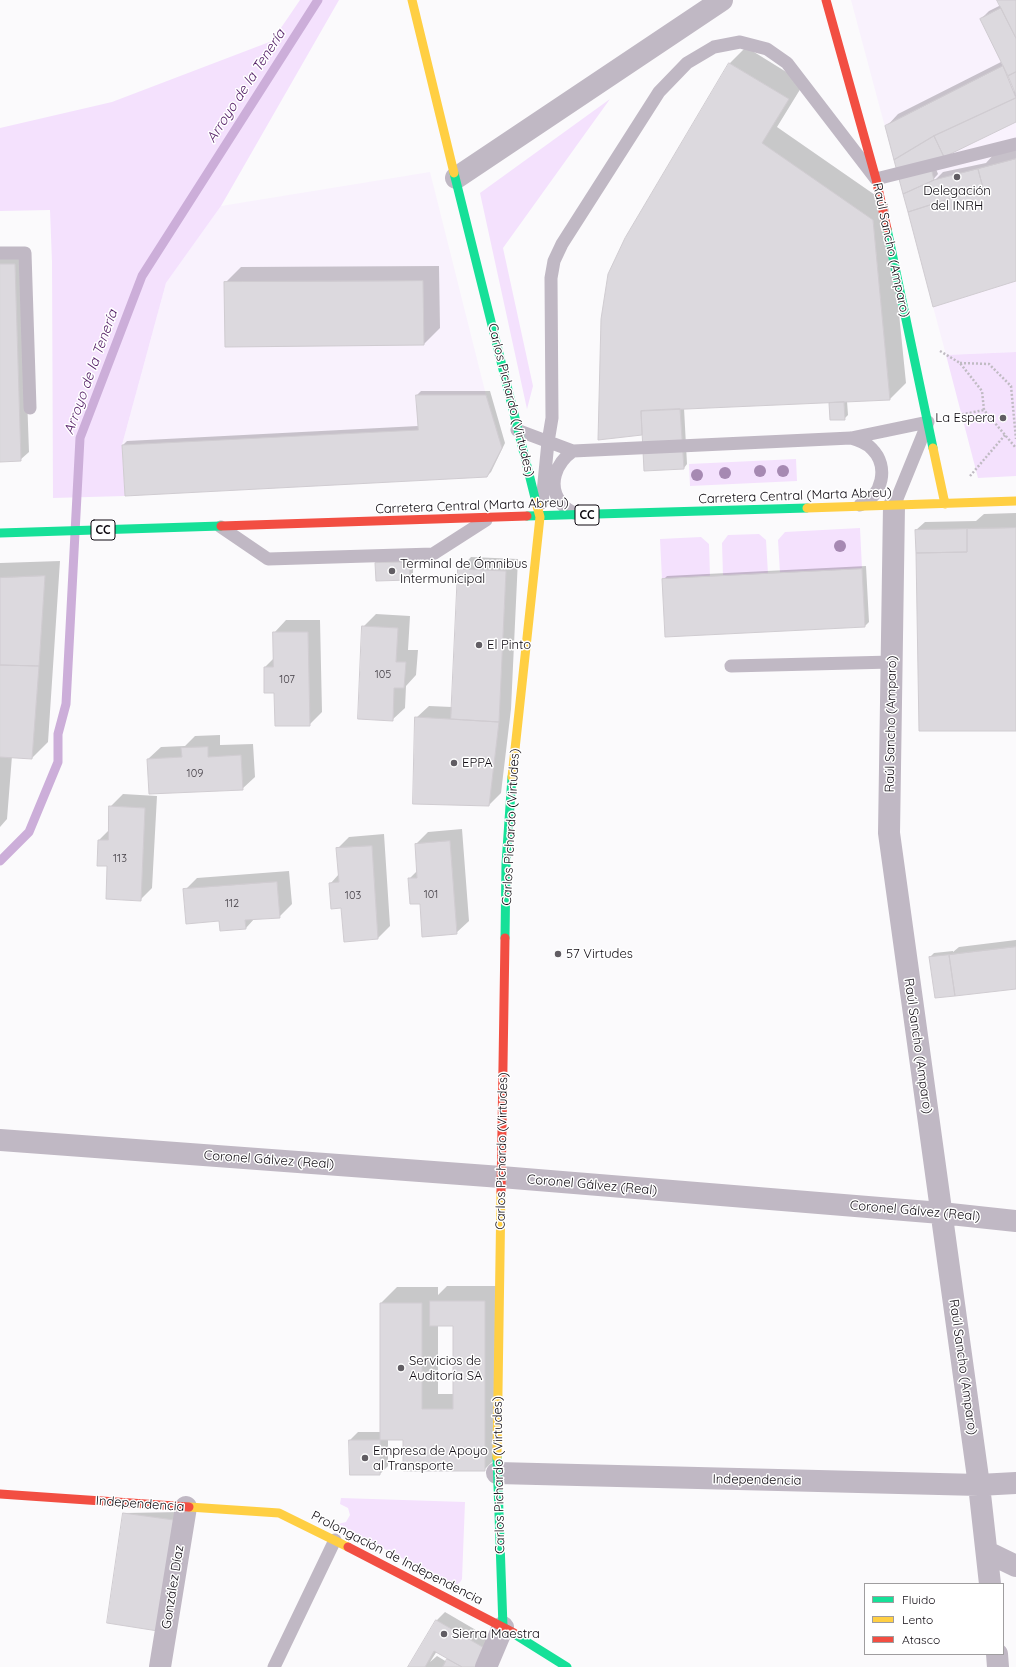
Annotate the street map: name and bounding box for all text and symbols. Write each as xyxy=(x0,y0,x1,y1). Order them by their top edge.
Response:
water label: Arroyo de la Tenería xyxy=(203,26,289,146)
marker: Delegación del INRH xyxy=(952,172,962,182)
street label: Raúl Sancho (Amparo) xyxy=(869,181,913,319)
place label: Delegación del INRH xyxy=(923,183,991,214)
water label: Arroyo de la Tenería xyxy=(61,307,121,437)
street label: Carlos Pichardo (Virtudes) xyxy=(484,322,538,478)
place label: La Espera xyxy=(935,410,995,426)
marker: La Espera xyxy=(998,413,1008,423)
street label: Carretera Central (Marta Abreu) xyxy=(698,485,892,507)
street label: Carretera Central (Marta Abreu) xyxy=(375,495,569,517)
road number: CC xyxy=(575,505,599,525)
road number: CC xyxy=(91,520,115,540)
place label: Terminal de Ómnibus Intermunicipal xyxy=(400,556,527,587)
marker: Terminal de Ómnibus Intermunicipal xyxy=(387,566,397,576)
place label: El Pinto xyxy=(487,637,531,653)
marker: El Pinto xyxy=(474,640,484,650)
street label: Raúl Sancho (Amparo) xyxy=(882,655,900,793)
house number: 105 xyxy=(375,668,391,682)
house number: 107 xyxy=(279,673,295,687)
street label: Carlos Pichardo (Virtudes) xyxy=(499,748,523,906)
place label: EPPA xyxy=(462,755,493,771)
marker: EPPA xyxy=(449,758,459,768)
house number: 109 xyxy=(187,767,203,781)
house number: 113 xyxy=(113,852,127,866)
house number: 101 xyxy=(424,888,438,902)
house number: 103 xyxy=(345,889,361,903)
house number: 112 xyxy=(225,897,239,911)
place label: 57 Virtudes xyxy=(566,946,633,962)
marker: 57 Virtudes xyxy=(553,949,563,959)
street label: Raúl Sancho (Amparo) xyxy=(901,977,935,1115)
street label: Carlos Pichardo (Virtudes) xyxy=(493,1072,511,1230)
street label: Coronel Gálvez (Real) xyxy=(203,1148,335,1172)
street label: Coronel Gálvez (Real) xyxy=(526,1172,658,1198)
street label: Coronel Gálvez (Real) xyxy=(849,1198,981,1224)
street label: Raúl Sancho (Amparo) xyxy=(946,1298,980,1436)
place label: Servicios de Auditoría SA xyxy=(409,1353,482,1384)
marker: Servicios de Auditoría SA xyxy=(396,1363,406,1373)
street label: Carlos Pichardo (Virtudes) xyxy=(490,1396,508,1554)
place label: Empresa de Apoyo al Transporte xyxy=(373,1443,488,1474)
marker: Empresa de Apoyo al Transporte xyxy=(360,1453,370,1463)
street label: Independencia xyxy=(712,1471,802,1489)
street label: Independencia xyxy=(95,1493,185,1515)
street label: Prolongación de Independencia xyxy=(309,1508,485,1608)
street label: González Díaz xyxy=(159,1544,187,1630)
legend xyxy=(864,1583,1004,1655)
text: Fluido xyxy=(902,1592,935,1607)
text: Lento xyxy=(902,1612,933,1627)
place label: Sierra Maestra xyxy=(452,1626,540,1642)
marker: Sierra Maestra xyxy=(439,1629,449,1639)
text: Atasco xyxy=(902,1632,940,1647)

